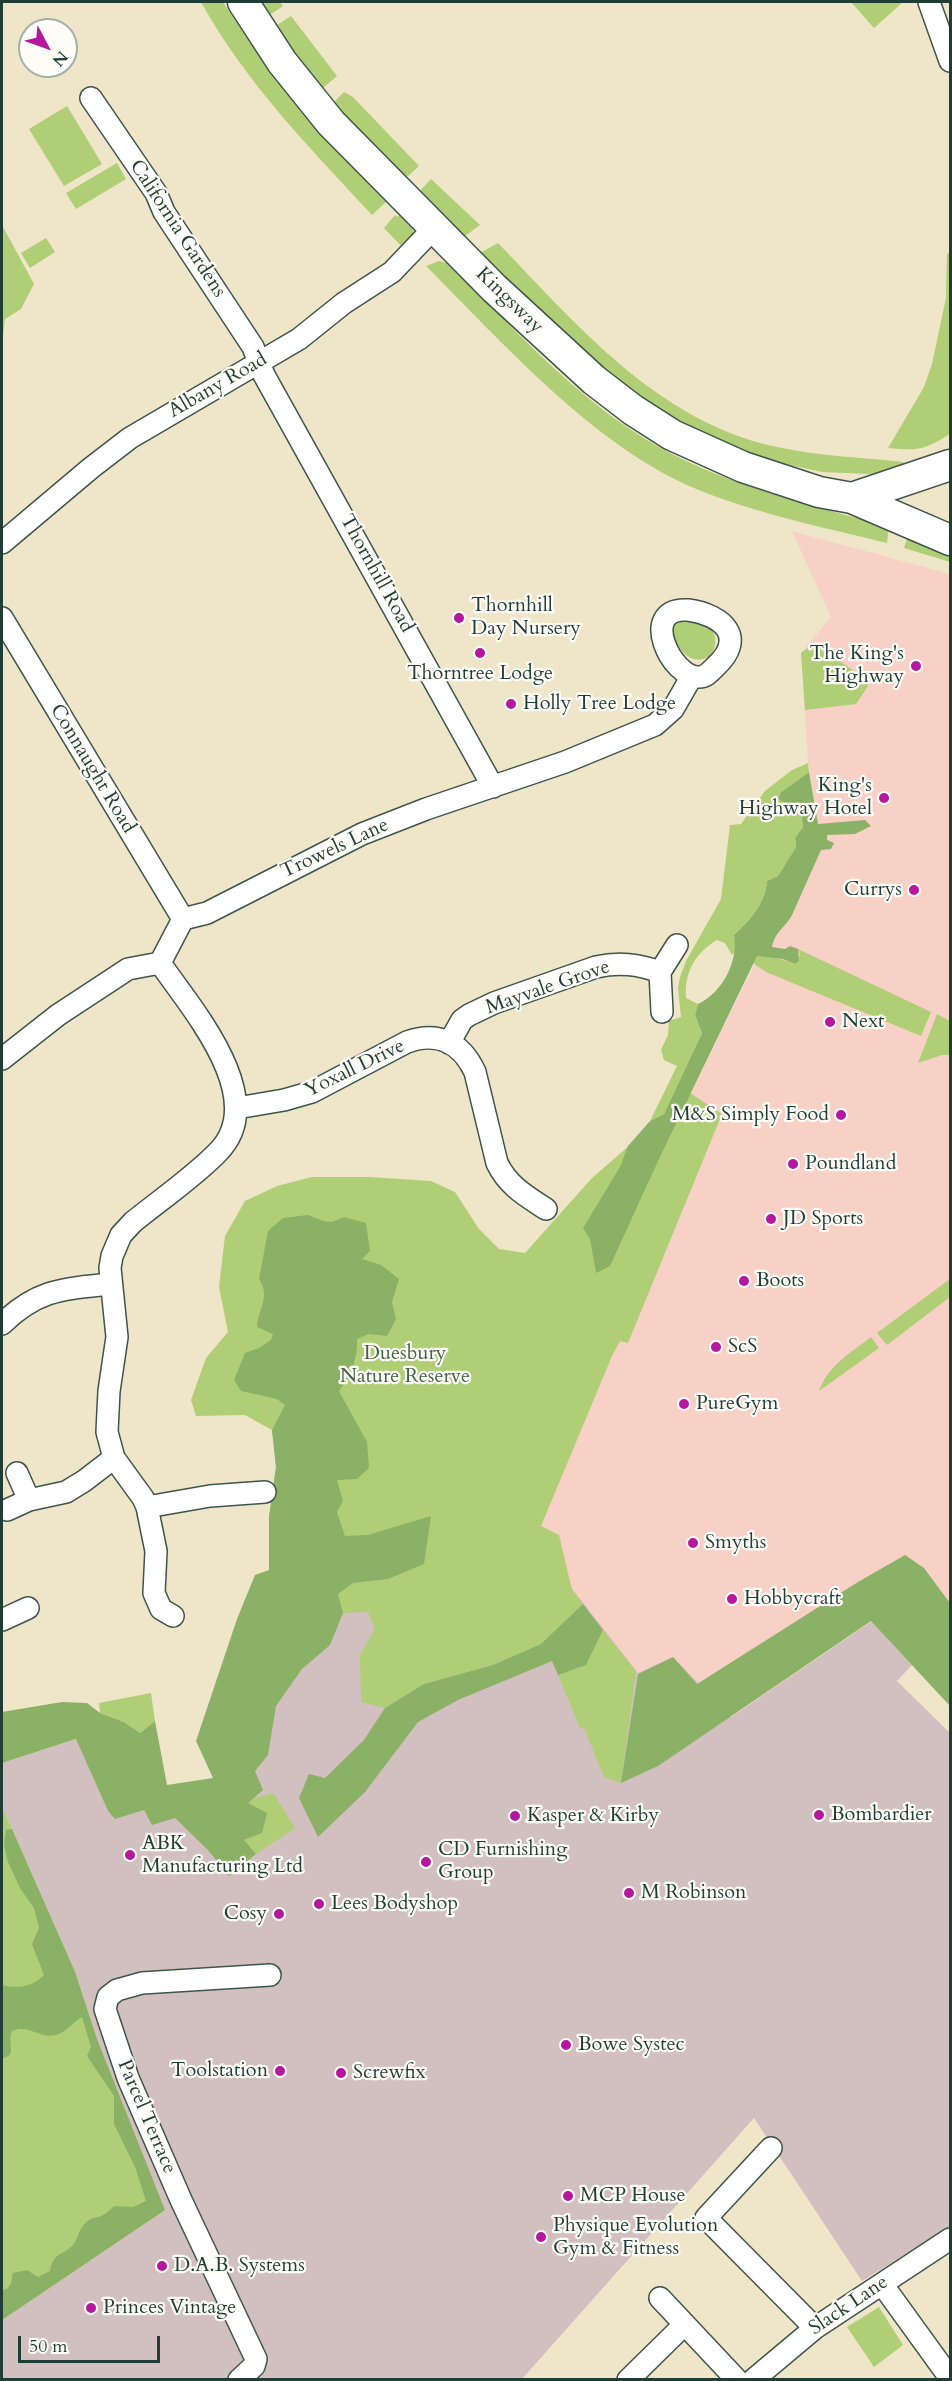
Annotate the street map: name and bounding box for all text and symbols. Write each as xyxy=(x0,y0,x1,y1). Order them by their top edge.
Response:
north arrow xyxy=(18,18,78,78)
text: N xyxy=(47,46,73,71)
street label: California Gardens xyxy=(124,156,230,302)
street label: Kingsway xyxy=(470,263,548,339)
street label: Albany Road xyxy=(164,348,272,424)
street label: Thornhill Road xyxy=(334,511,418,637)
place label: Thornhill Day Nursery xyxy=(471,594,581,641)
marker: Thornhill Day Nursery xyxy=(452,611,466,625)
place label: The King's Highway xyxy=(810,642,904,689)
marker: Thorntree Lodge xyxy=(473,646,487,660)
marker: The King's Highway xyxy=(909,659,923,673)
place label: Thorntree Lodge xyxy=(407,662,553,686)
place label: Holly Tree Lodge xyxy=(523,692,676,716)
marker: Holly Tree Lodge xyxy=(504,697,518,711)
street label: Connaught Road xyxy=(44,700,140,838)
place label: King's Highway Hotel xyxy=(739,774,872,821)
marker: King's Highway Hotel xyxy=(877,791,891,805)
street label: Trowels Lane xyxy=(277,814,393,884)
place label: Currys xyxy=(844,878,902,902)
marker: Currys xyxy=(907,883,921,897)
street label: Mayvale Grove xyxy=(483,956,613,1020)
place label: Next xyxy=(842,1010,884,1034)
marker: Next xyxy=(823,1015,837,1029)
street label: Yoxall Drive xyxy=(301,1034,409,1104)
place label: M&S Simply Food xyxy=(672,1103,829,1127)
marker: M&S Simply Food xyxy=(834,1108,848,1122)
place label: Poundland xyxy=(805,1152,896,1176)
marker: Poundland xyxy=(786,1157,800,1171)
place label: JD Sports xyxy=(783,1207,863,1231)
marker: JD Sports xyxy=(764,1212,778,1226)
place label: Boots xyxy=(756,1269,804,1293)
marker: Boots xyxy=(737,1274,751,1288)
place label: ScS xyxy=(728,1335,757,1359)
marker: ScS xyxy=(709,1340,723,1354)
park label: Duesbury Nature Reserve xyxy=(340,1342,470,1389)
place label: PureGym xyxy=(696,1392,778,1416)
marker: PureGym xyxy=(677,1397,691,1411)
place label: Smyths xyxy=(705,1531,766,1555)
marker: Smyths xyxy=(686,1536,700,1550)
place label: Hobbycraft xyxy=(744,1587,841,1611)
marker: Hobbycraft xyxy=(725,1592,739,1606)
place label: Bombardier xyxy=(831,1803,932,1827)
place label: Kasper & Kirby xyxy=(527,1804,659,1828)
marker: Bombardier xyxy=(812,1808,826,1822)
marker: Kasper & Kirby xyxy=(508,1809,522,1823)
place label: ABK Manufacturing Ltd xyxy=(142,1832,303,1879)
place label: CD Furnishing Group xyxy=(438,1838,567,1885)
marker: ABK Manufacturing Ltd xyxy=(123,1848,137,1862)
marker: CD Furnishing Group xyxy=(419,1855,433,1869)
place label: M Robinson xyxy=(641,1881,746,1905)
marker: M Robinson xyxy=(622,1886,636,1900)
place label: Lees Bodyshop xyxy=(331,1892,458,1916)
marker: Lees Bodyshop xyxy=(312,1897,326,1911)
place label: Cosy xyxy=(224,1902,267,1926)
marker: Cosy xyxy=(272,1907,286,1921)
place label: Bowe Systec xyxy=(578,2033,685,2057)
marker: Bowe Systec xyxy=(559,2038,573,2052)
street label: Parcel Terrace xyxy=(111,2056,181,2178)
place label: Toolstation xyxy=(171,2059,268,2083)
place label: Screwfix xyxy=(353,2061,426,2085)
marker: Toolstation xyxy=(273,2064,287,2078)
marker: Screwfix xyxy=(334,2066,348,2080)
place label: MCP House xyxy=(580,2184,686,2208)
marker: MCP House xyxy=(561,2189,575,2203)
place label: Physique Evolution Gym & Fitness xyxy=(553,2214,718,2261)
marker: Physique Evolution Gym & Fitness xyxy=(534,2230,548,2244)
place label: D.A.B. Systems xyxy=(174,2254,305,2278)
marker: D.A.B. Systems xyxy=(155,2259,169,2273)
street label: Slack Lane xyxy=(805,2271,893,2341)
place label: Princes Vintage xyxy=(103,2296,236,2320)
marker: Princes Vintage xyxy=(84,2301,98,2315)
scale bar xyxy=(21,2324,164,2362)
text: 50 m xyxy=(29,2334,68,2359)

